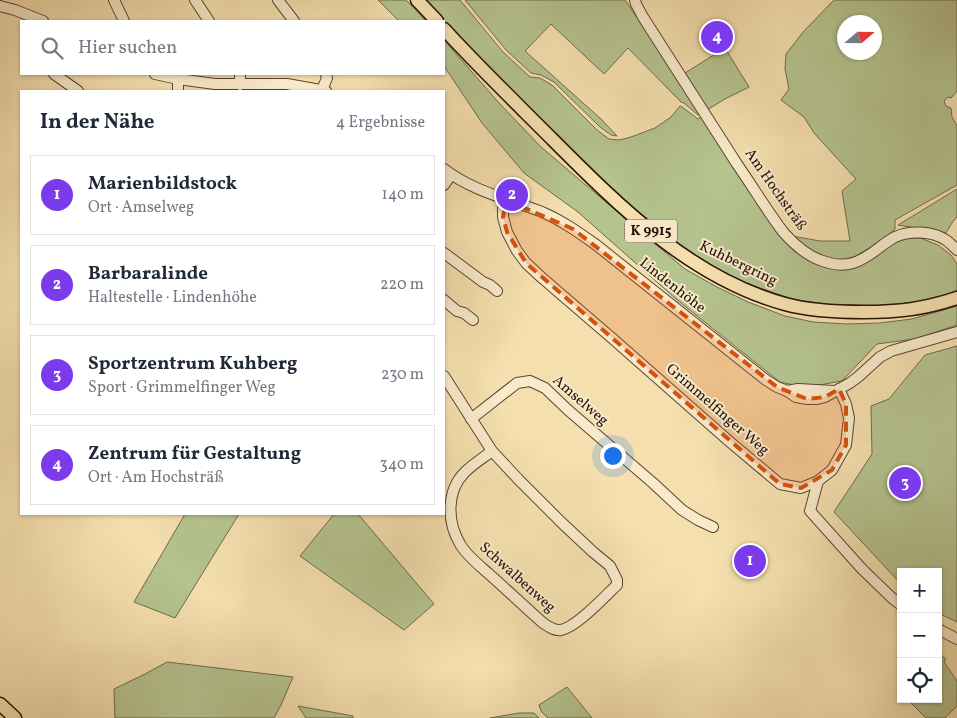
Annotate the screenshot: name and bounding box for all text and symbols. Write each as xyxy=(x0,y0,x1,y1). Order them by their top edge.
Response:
north arrow xyxy=(837,15,882,60)
pin: 4 xyxy=(701,18,733,56)
search box xyxy=(20,20,445,75)
icon: search xyxy=(38,34,66,62)
text: Hier suchen xyxy=(78,35,177,61)
text: In der Nähe xyxy=(40,108,155,137)
text: 4 Ergebnisse xyxy=(336,112,425,134)
street label: Am Hochsträß xyxy=(739,145,811,235)
text: Marienbildstock xyxy=(88,171,237,197)
pin: 2 xyxy=(496,176,528,214)
text: 1 xyxy=(54,184,60,206)
text: 140 m xyxy=(382,184,424,206)
text: Ort · Amselweg xyxy=(88,197,194,219)
road number: K 9915 xyxy=(625,220,677,242)
street label: Kuhbergring xyxy=(696,236,781,292)
street label: Lindenhöhe xyxy=(634,253,710,319)
text: Barbaralinde xyxy=(88,261,208,287)
text: 2 xyxy=(53,274,61,296)
text: 220 m xyxy=(380,274,424,296)
text: Haltestelle · Lindenhöhe xyxy=(88,287,257,309)
text: Sportzentrum Kuhberg xyxy=(88,351,298,377)
street label: Grimmelfinger Weg xyxy=(661,359,773,461)
text: 3 xyxy=(53,364,61,386)
text: 230 m xyxy=(381,364,424,386)
street label: Amselweg xyxy=(547,371,613,431)
text: Sport · Grimmelfinger Weg xyxy=(88,377,276,399)
text: Zentrum für Gestaltung xyxy=(88,441,301,467)
your location xyxy=(600,443,626,469)
text: 4 xyxy=(52,454,62,476)
text: 340 m xyxy=(380,454,424,476)
pin: 3 xyxy=(889,464,921,502)
text: Ort · Am Hochsträß xyxy=(88,467,224,489)
street label: Schwalbenweg xyxy=(474,538,560,618)
pin: 1 xyxy=(734,542,766,580)
map controls xyxy=(897,568,942,703)
button: + xyxy=(897,568,942,613)
button: − xyxy=(897,613,942,658)
button: locate xyxy=(897,658,942,703)

